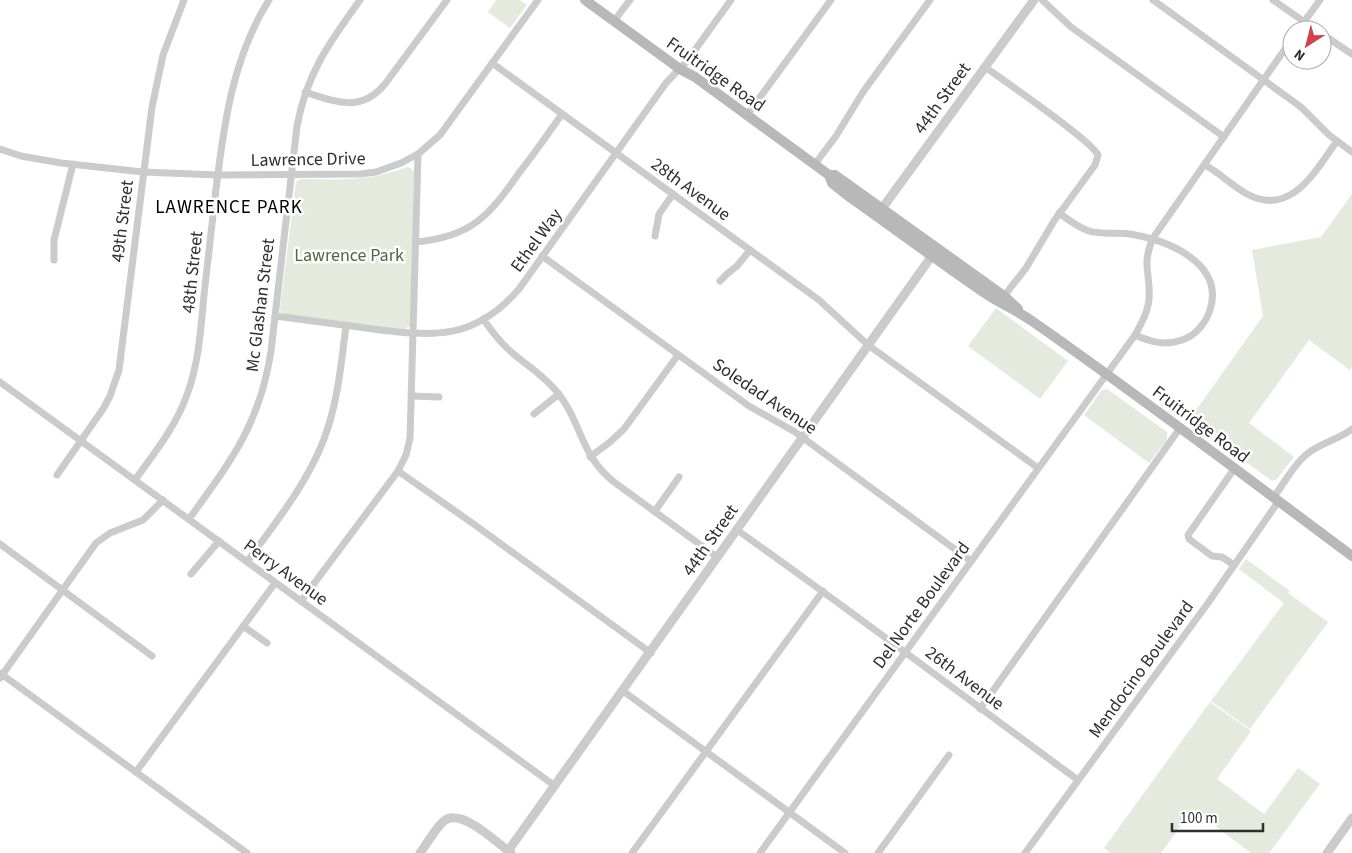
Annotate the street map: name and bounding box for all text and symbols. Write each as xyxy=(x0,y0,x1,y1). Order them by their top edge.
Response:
north arrow xyxy=(1282,20,1332,70)
street label: Fruitridge Road xyxy=(661,31,770,118)
text: N xyxy=(1290,44,1310,66)
street label: 44th Street xyxy=(908,58,977,139)
street label: Lawrence Drive xyxy=(250,146,366,173)
street label: 28th Avenue xyxy=(646,152,736,227)
street label: 49th Street xyxy=(105,179,140,264)
district label: LAWRENCE PARK xyxy=(155,194,303,221)
street label: Ethel Way xyxy=(505,203,568,277)
street label: 48th Street xyxy=(176,230,209,314)
street label: Mc Glashan Street xyxy=(240,237,281,373)
park label: Lawrence Park xyxy=(294,243,404,268)
street label: Soledad Avenue xyxy=(708,352,822,441)
street label: Fruitridge Road xyxy=(1147,380,1254,469)
street label: 44th Street xyxy=(677,499,744,581)
street label: Perry Avenue xyxy=(238,533,333,612)
street label: Del Norte Boulevard xyxy=(867,537,976,674)
street label: Mendocino Boulevard xyxy=(1083,595,1200,743)
street label: 26th Avenue xyxy=(920,640,1009,716)
scale bar xyxy=(1172,800,1263,832)
text: 100 m xyxy=(1180,808,1218,829)

